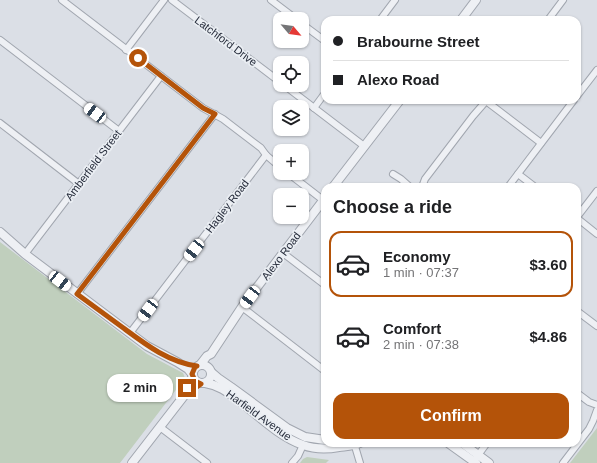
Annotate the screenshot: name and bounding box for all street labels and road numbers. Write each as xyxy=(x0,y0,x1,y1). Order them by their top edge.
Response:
street label: Latchford Drive xyxy=(193,14,259,68)
street label: Amberfield Street xyxy=(63,127,123,203)
street label: Hagley Road xyxy=(203,177,251,235)
street label: Alexo Road xyxy=(259,230,303,282)
street label: Harfield Avenue xyxy=(224,387,294,443)

